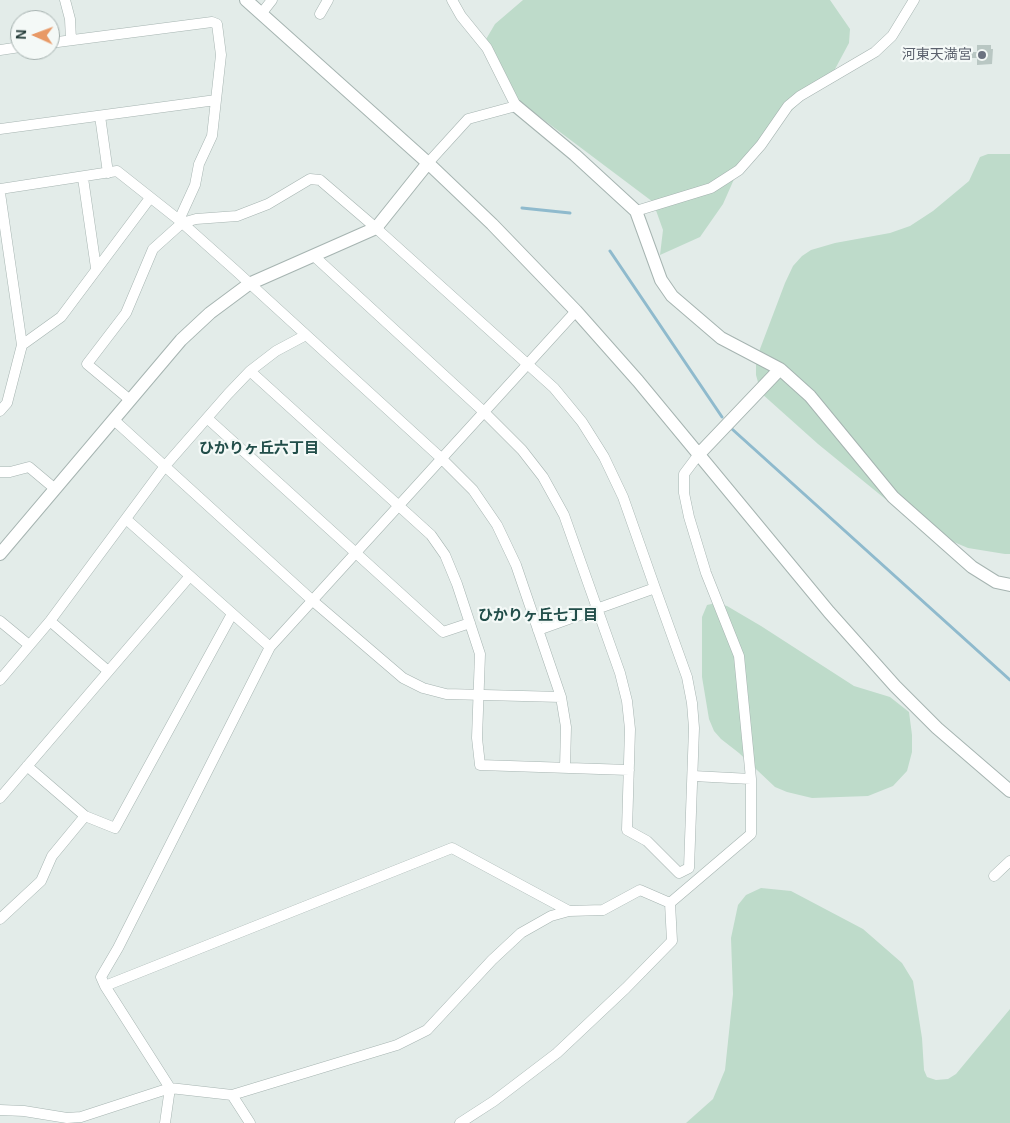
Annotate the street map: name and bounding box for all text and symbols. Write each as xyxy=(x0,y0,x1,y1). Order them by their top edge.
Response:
north arrow xyxy=(10,10,60,60)
text: N xyxy=(13,29,29,40)
place label: 河東天満宮 xyxy=(902,47,972,63)
marker: 河東天満宮 xyxy=(976,49,988,61)
district label: ひかりヶ丘六丁目 xyxy=(199,440,319,458)
district label: ひかりヶ丘七丁目 xyxy=(478,607,598,625)

